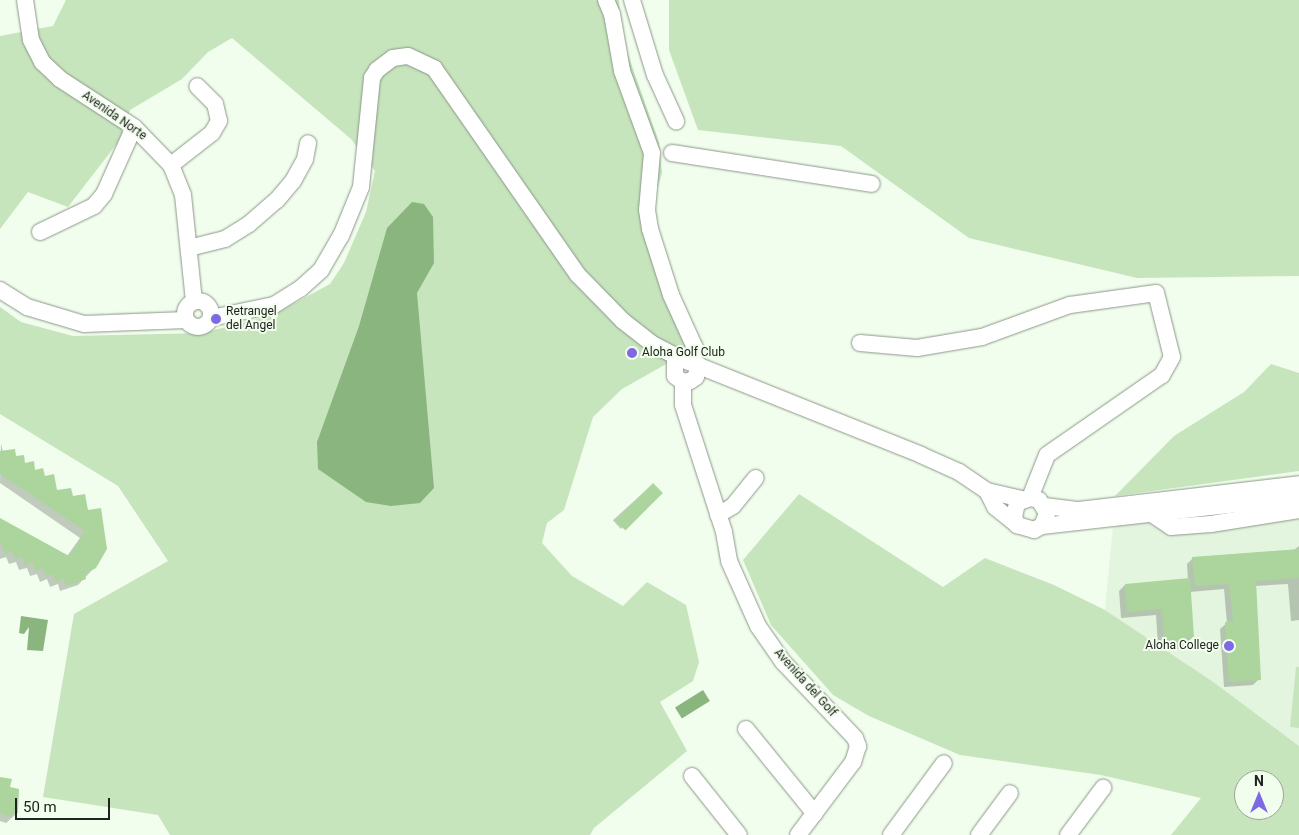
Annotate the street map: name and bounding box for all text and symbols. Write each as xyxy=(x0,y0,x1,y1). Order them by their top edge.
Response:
street label: Avenida Norte xyxy=(79,88,149,144)
place label: Retrangel del Angel xyxy=(226,305,277,333)
marker: Retrangel del Angel xyxy=(210,313,222,325)
place label: Aloha Golf Club xyxy=(642,346,725,360)
marker: Aloha Golf Club xyxy=(626,347,638,359)
place label: Aloha College xyxy=(1145,639,1219,653)
marker: Aloha College xyxy=(1223,640,1235,652)
street label: Avenida del Golf xyxy=(771,646,839,720)
north arrow xyxy=(1234,770,1284,820)
text: N xyxy=(1254,773,1264,789)
scale bar xyxy=(18,788,112,820)
text: 50 m xyxy=(23,798,57,816)

